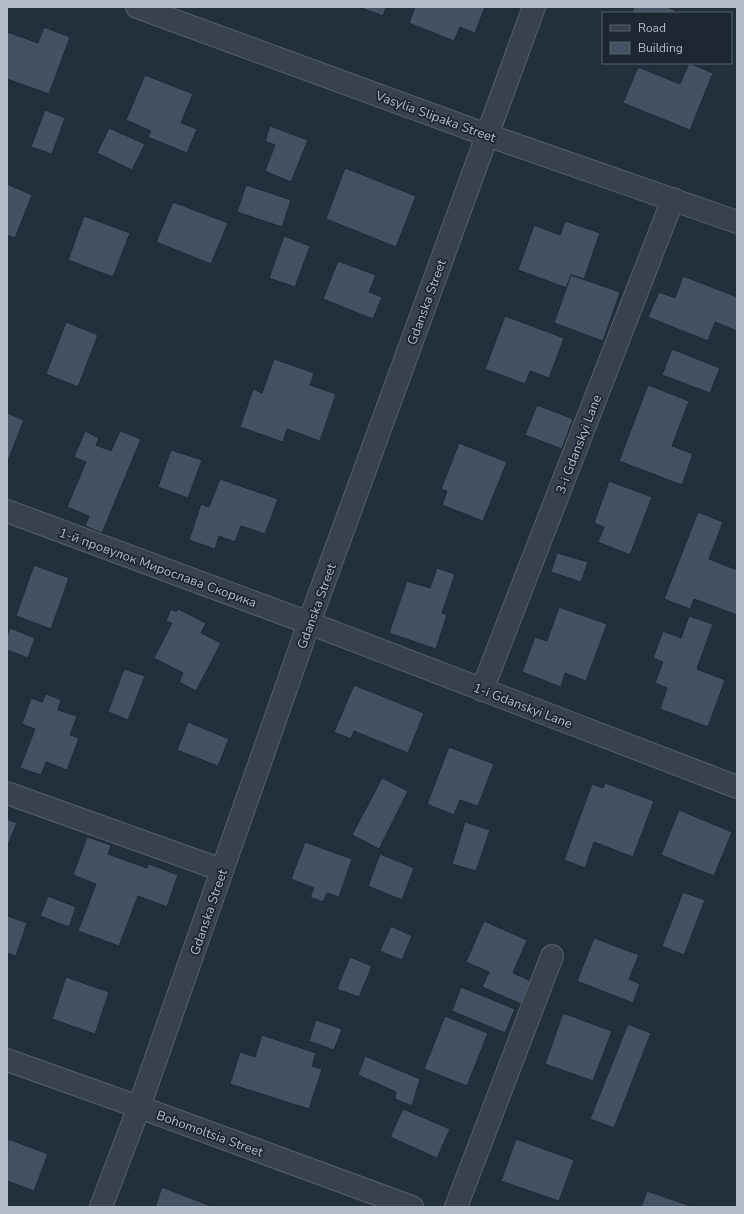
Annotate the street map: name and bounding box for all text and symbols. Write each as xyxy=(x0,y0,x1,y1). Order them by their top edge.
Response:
legend xyxy=(602,12,732,64)
text: Road xyxy=(638,20,666,36)
text: Building xyxy=(638,40,683,56)
street label: Vasylia Slipaka Street xyxy=(372,87,499,147)
street label: Gdanska Street xyxy=(403,257,451,348)
street label: 3-i Gdanskyi Lane xyxy=(552,392,606,497)
street label: 1-й провулок Мирослава Скорика xyxy=(56,524,259,612)
street label: Gdanska Street xyxy=(293,561,341,652)
street label: 1-i Gdanskyi Lane xyxy=(470,679,575,733)
street label: Gdanska Street xyxy=(186,867,232,958)
street label: Bohomoltsia Street xyxy=(154,1106,266,1162)

